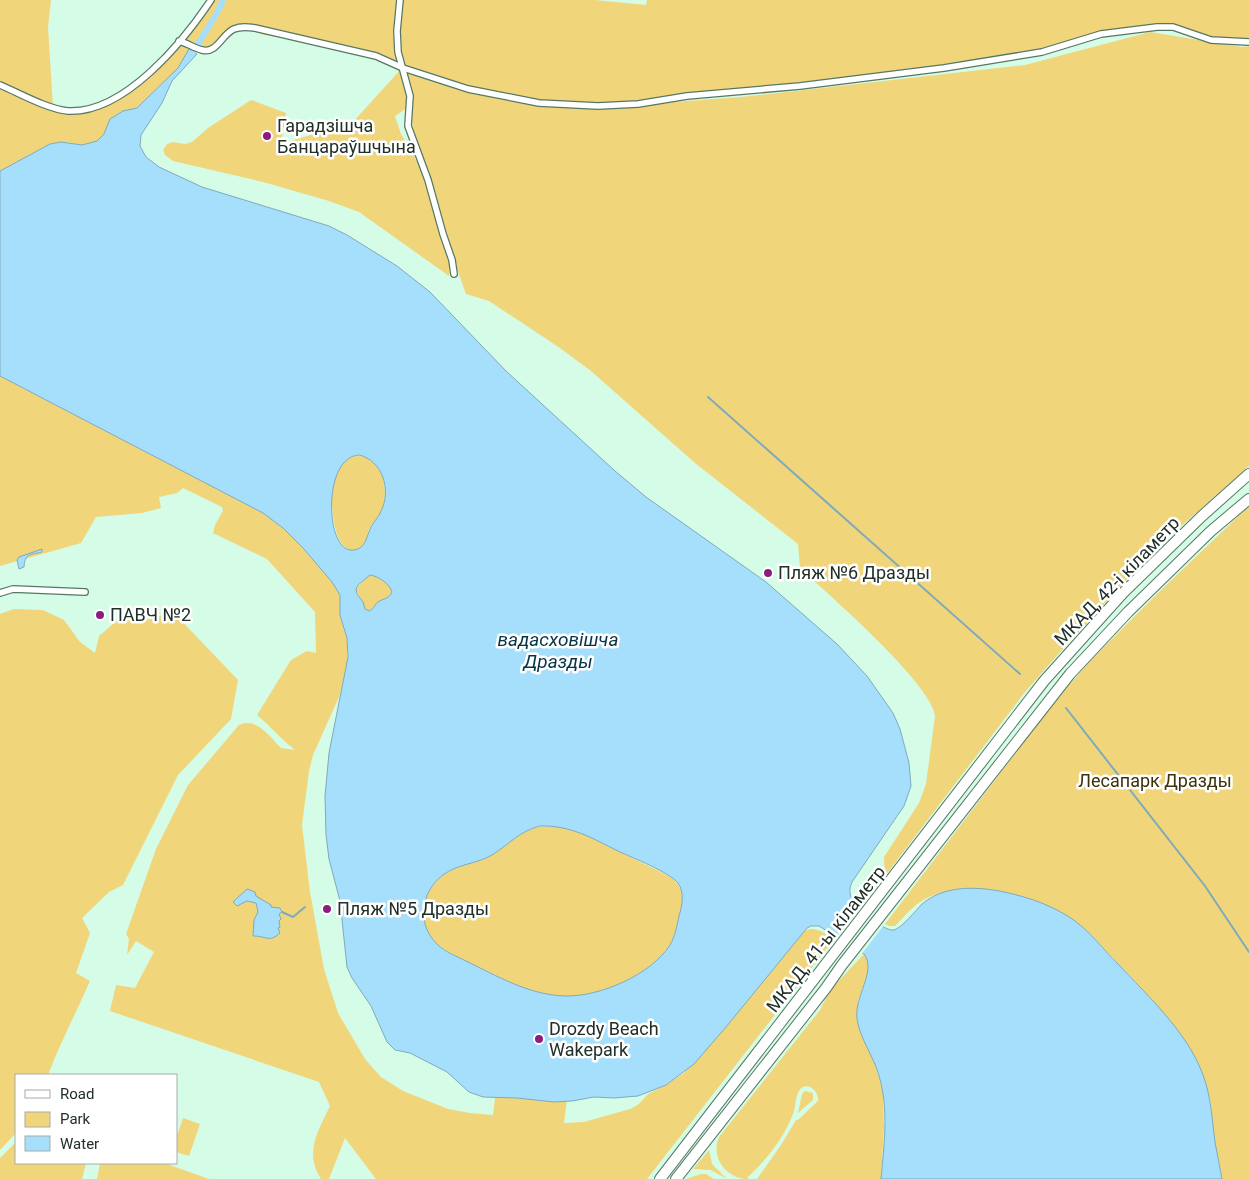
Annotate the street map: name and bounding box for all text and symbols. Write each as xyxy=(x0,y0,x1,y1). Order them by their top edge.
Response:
place label: Гарадзішча Банцараўшчына xyxy=(277,115,416,157)
marker: Гарадзішча Банцараўшчына xyxy=(261,130,273,142)
street label: МКАД, 42-і кіламетр xyxy=(1050,512,1183,649)
place label: Пляж №6 Дразды xyxy=(778,562,930,583)
marker: Пляж №6 Дразды xyxy=(762,567,774,579)
place label: ПАВЧ №2 xyxy=(110,604,191,625)
marker: ПАВЧ №2 xyxy=(94,609,106,621)
water label: вадасховішча Дразды xyxy=(498,628,618,673)
park label: Лесапарк Дразды xyxy=(1078,770,1232,791)
street label: МКАД, 41-ы кіламетр xyxy=(762,861,889,1016)
place label: Пляж №5 Дразды xyxy=(337,898,489,919)
marker: Пляж №5 Дразды xyxy=(321,903,333,915)
place label: Drozdy Beach Wakepark xyxy=(549,1018,659,1060)
marker: Drozdy Beach Wakepark xyxy=(533,1033,545,1045)
legend xyxy=(15,1074,178,1164)
text: Road xyxy=(60,1085,94,1103)
text: Park xyxy=(60,1110,91,1128)
text: Water xyxy=(60,1135,99,1153)

